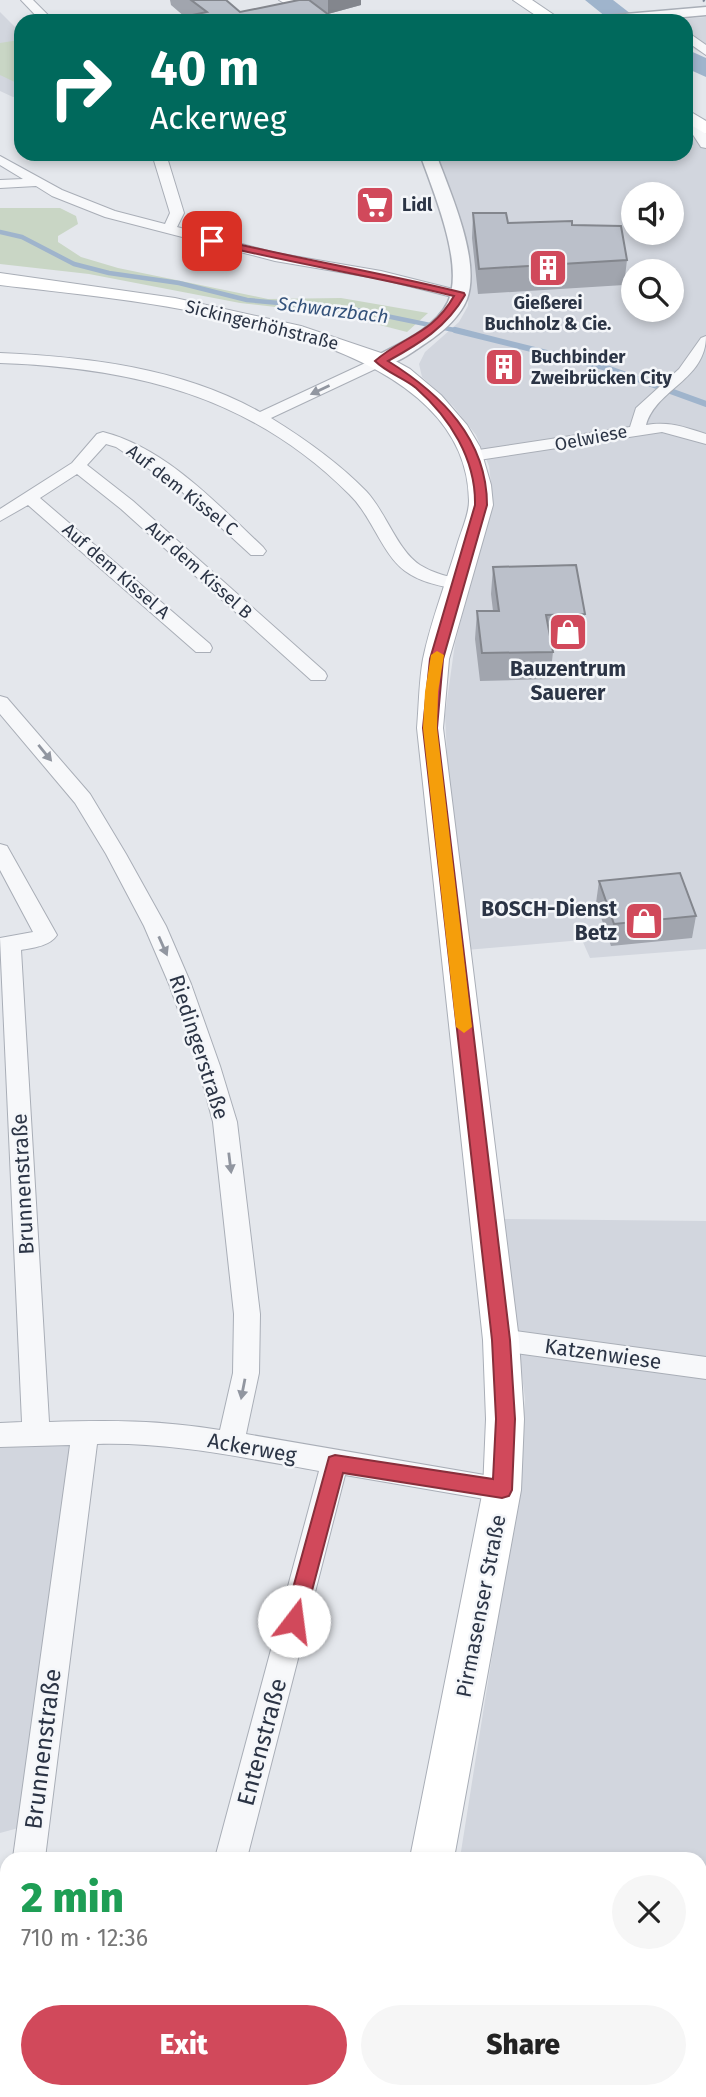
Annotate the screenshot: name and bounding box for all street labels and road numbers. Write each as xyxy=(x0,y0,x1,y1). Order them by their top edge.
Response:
street label: Sickingerhöhstraße xyxy=(183,295,341,355)
street label: Oelwiese xyxy=(553,420,629,456)
street label: Auf dem Kissel C xyxy=(122,440,242,540)
street label: Auf dem Kissel B xyxy=(141,517,257,624)
street label: Auf dem Kissel A xyxy=(58,518,175,624)
street label: Riedingerstraße xyxy=(163,971,235,1123)
street label: Brunnenstraße xyxy=(6,1113,40,1255)
street label: Katzenwiese xyxy=(543,1333,663,1375)
street label: Ackerweg xyxy=(206,1427,298,1469)
street label: Pirmasenser Straße xyxy=(451,1512,511,1700)
street label: Brunnenstraße xyxy=(19,1667,67,1831)
street label: Entenstraße xyxy=(232,1675,292,1809)

